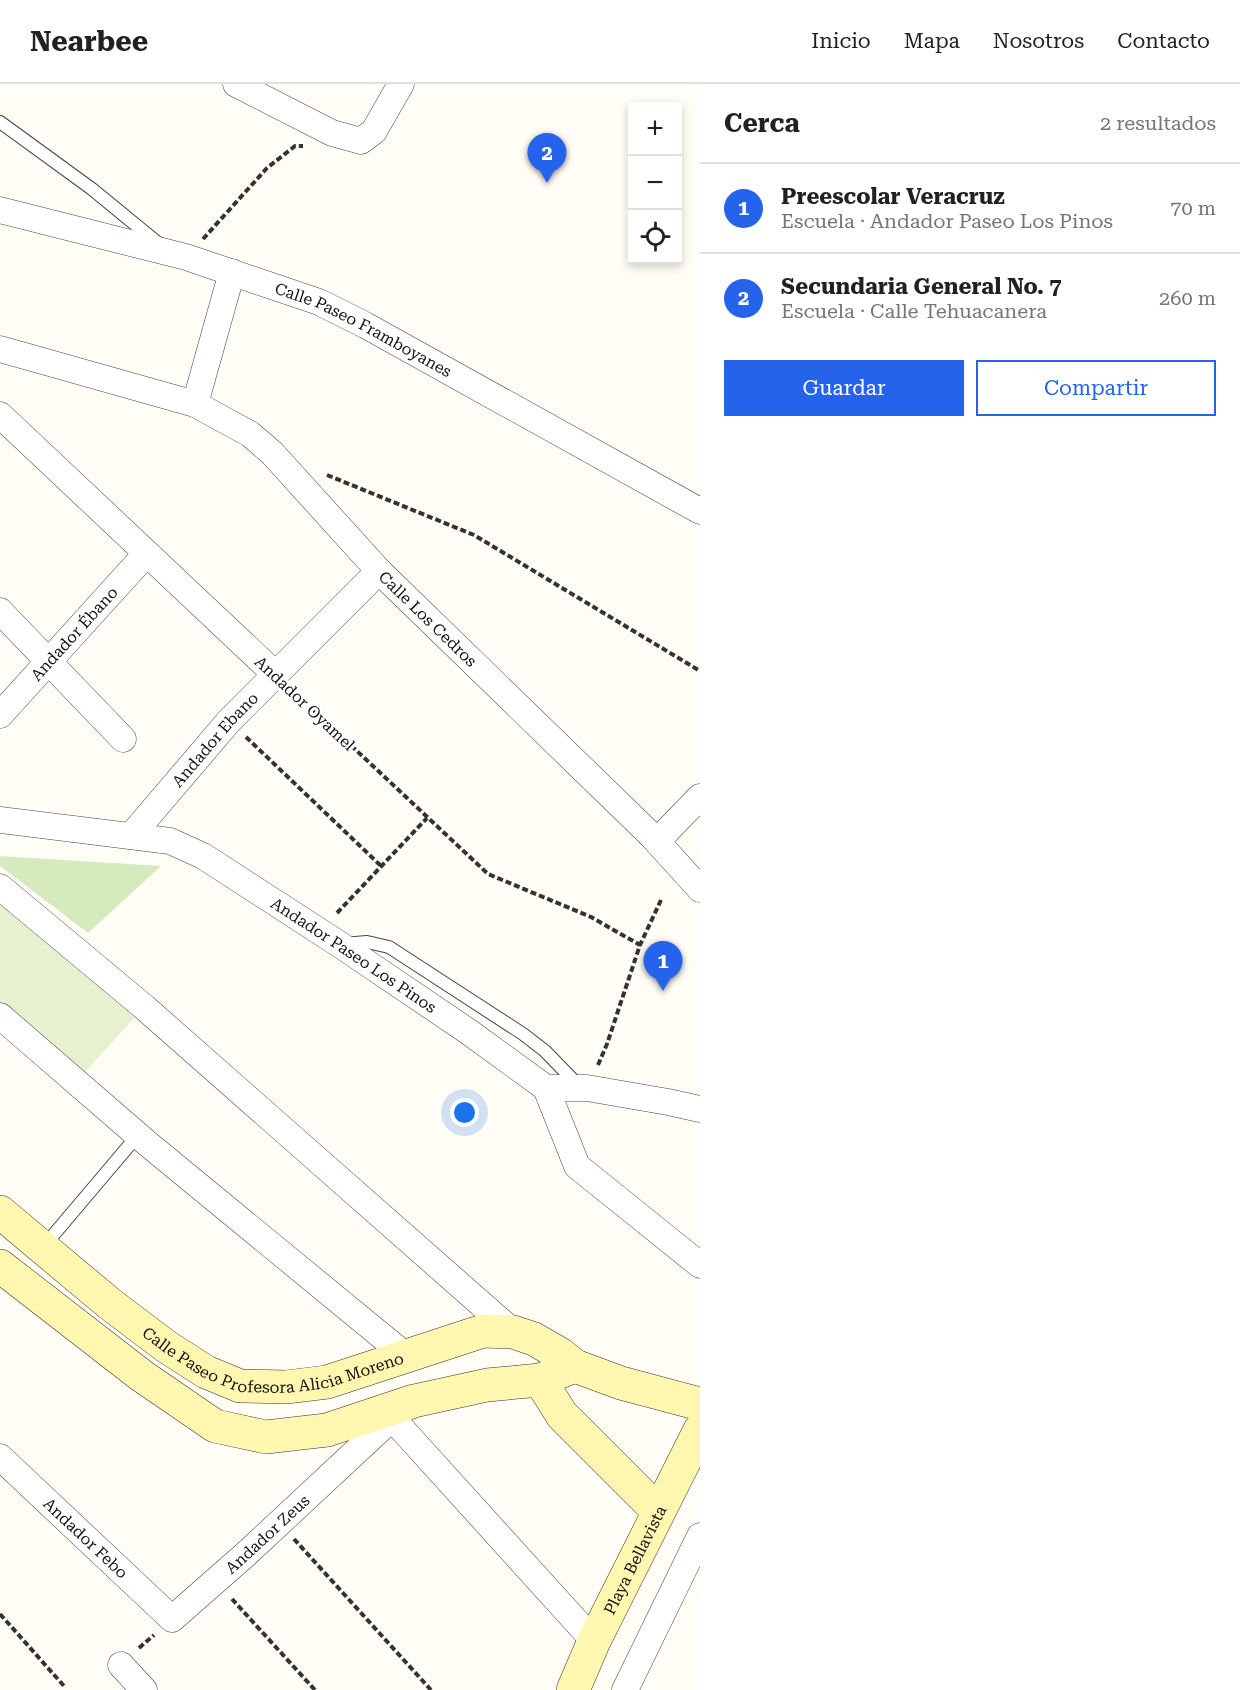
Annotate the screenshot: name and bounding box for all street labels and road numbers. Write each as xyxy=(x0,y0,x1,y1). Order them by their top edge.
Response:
street label: Calle Paseo Framboyanes xyxy=(272,279,455,381)
street label: Calle Los Cedros xyxy=(375,567,481,671)
street label: Andador Ébano xyxy=(27,583,122,685)
street label: Andador Oyamel xyxy=(251,652,359,755)
street label: Andador Ebano xyxy=(168,688,262,791)
street label: Andador Paseo Los Pinos xyxy=(267,894,440,1017)
street label: Calle Paseo Profesora Alicia Moreno xyxy=(139,1323,406,1397)
street label: Andador Zeus xyxy=(222,1491,314,1578)
street label: Andador Febo xyxy=(39,1494,132,1583)
street label: Playa Bellavista xyxy=(600,1502,671,1618)

